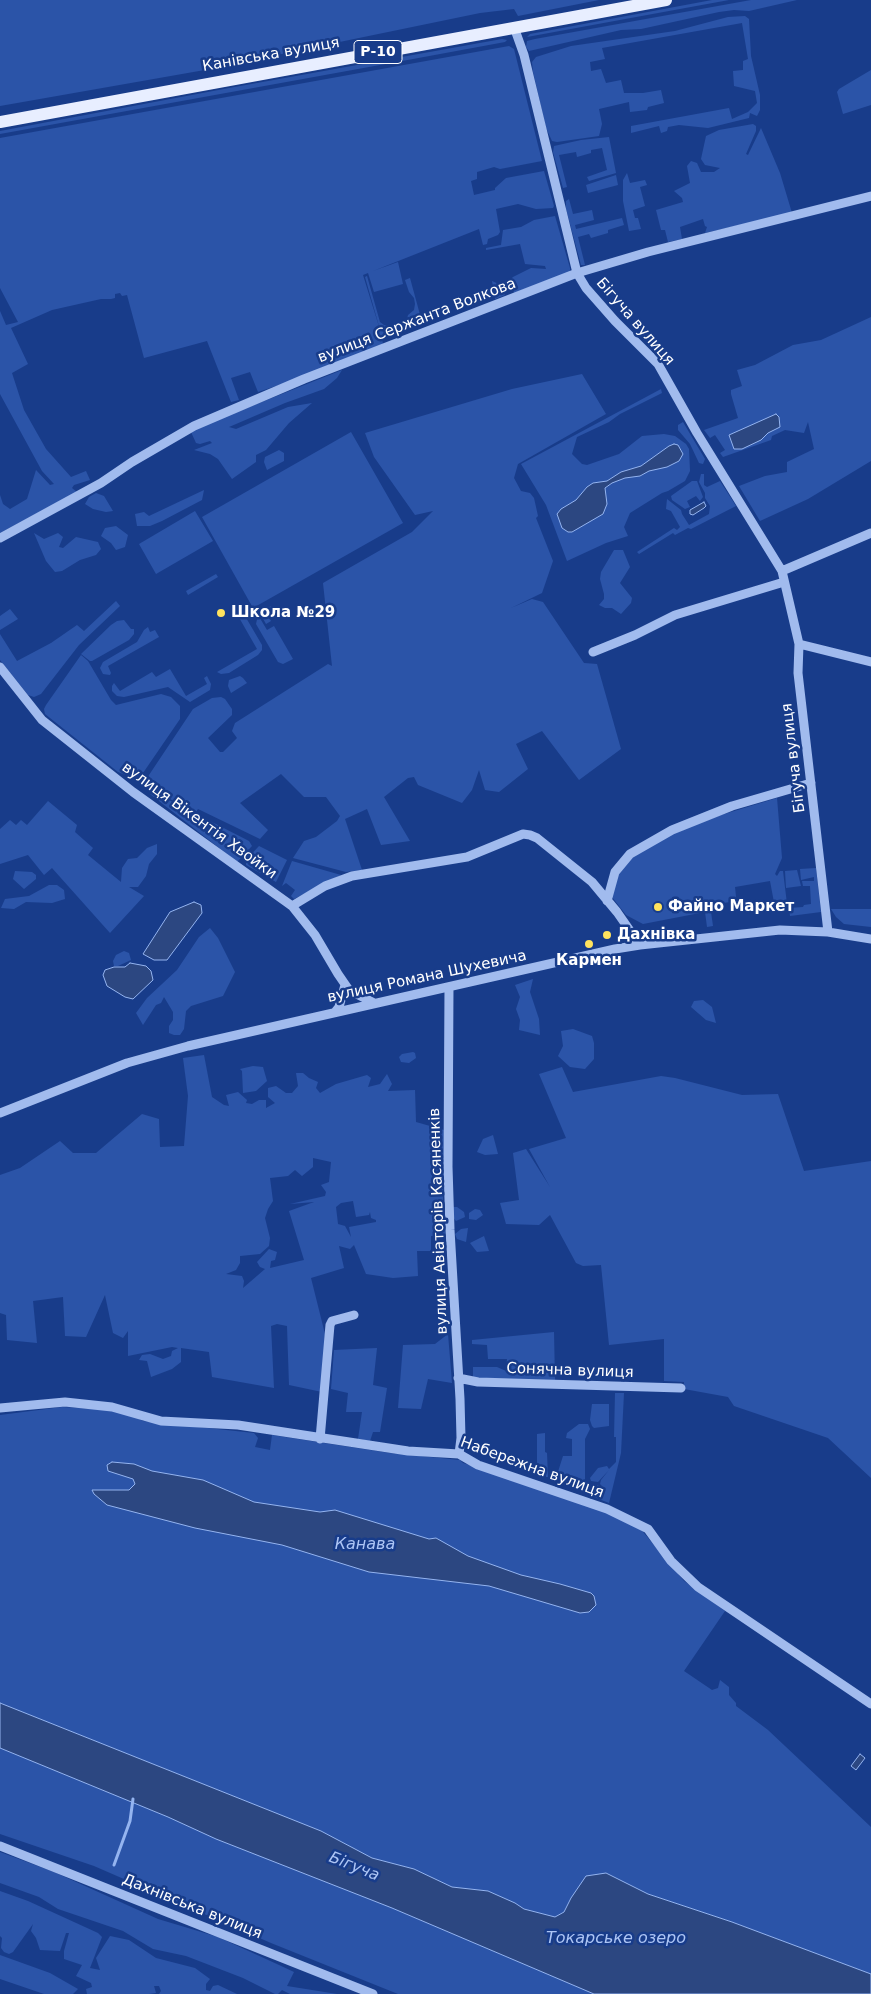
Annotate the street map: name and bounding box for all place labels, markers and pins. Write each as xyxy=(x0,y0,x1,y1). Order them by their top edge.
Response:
place label: Школа №29 xyxy=(231,604,335,622)
marker: Школа №29 xyxy=(215,607,227,619)
place label: Файно Маркет xyxy=(668,898,794,916)
marker: Файно Маркет xyxy=(652,901,664,913)
place label: Дахнівка xyxy=(617,926,695,944)
marker: Дахнівка xyxy=(601,929,613,941)
marker: Кармен xyxy=(583,938,595,950)
place label: Кармен xyxy=(556,952,622,970)

